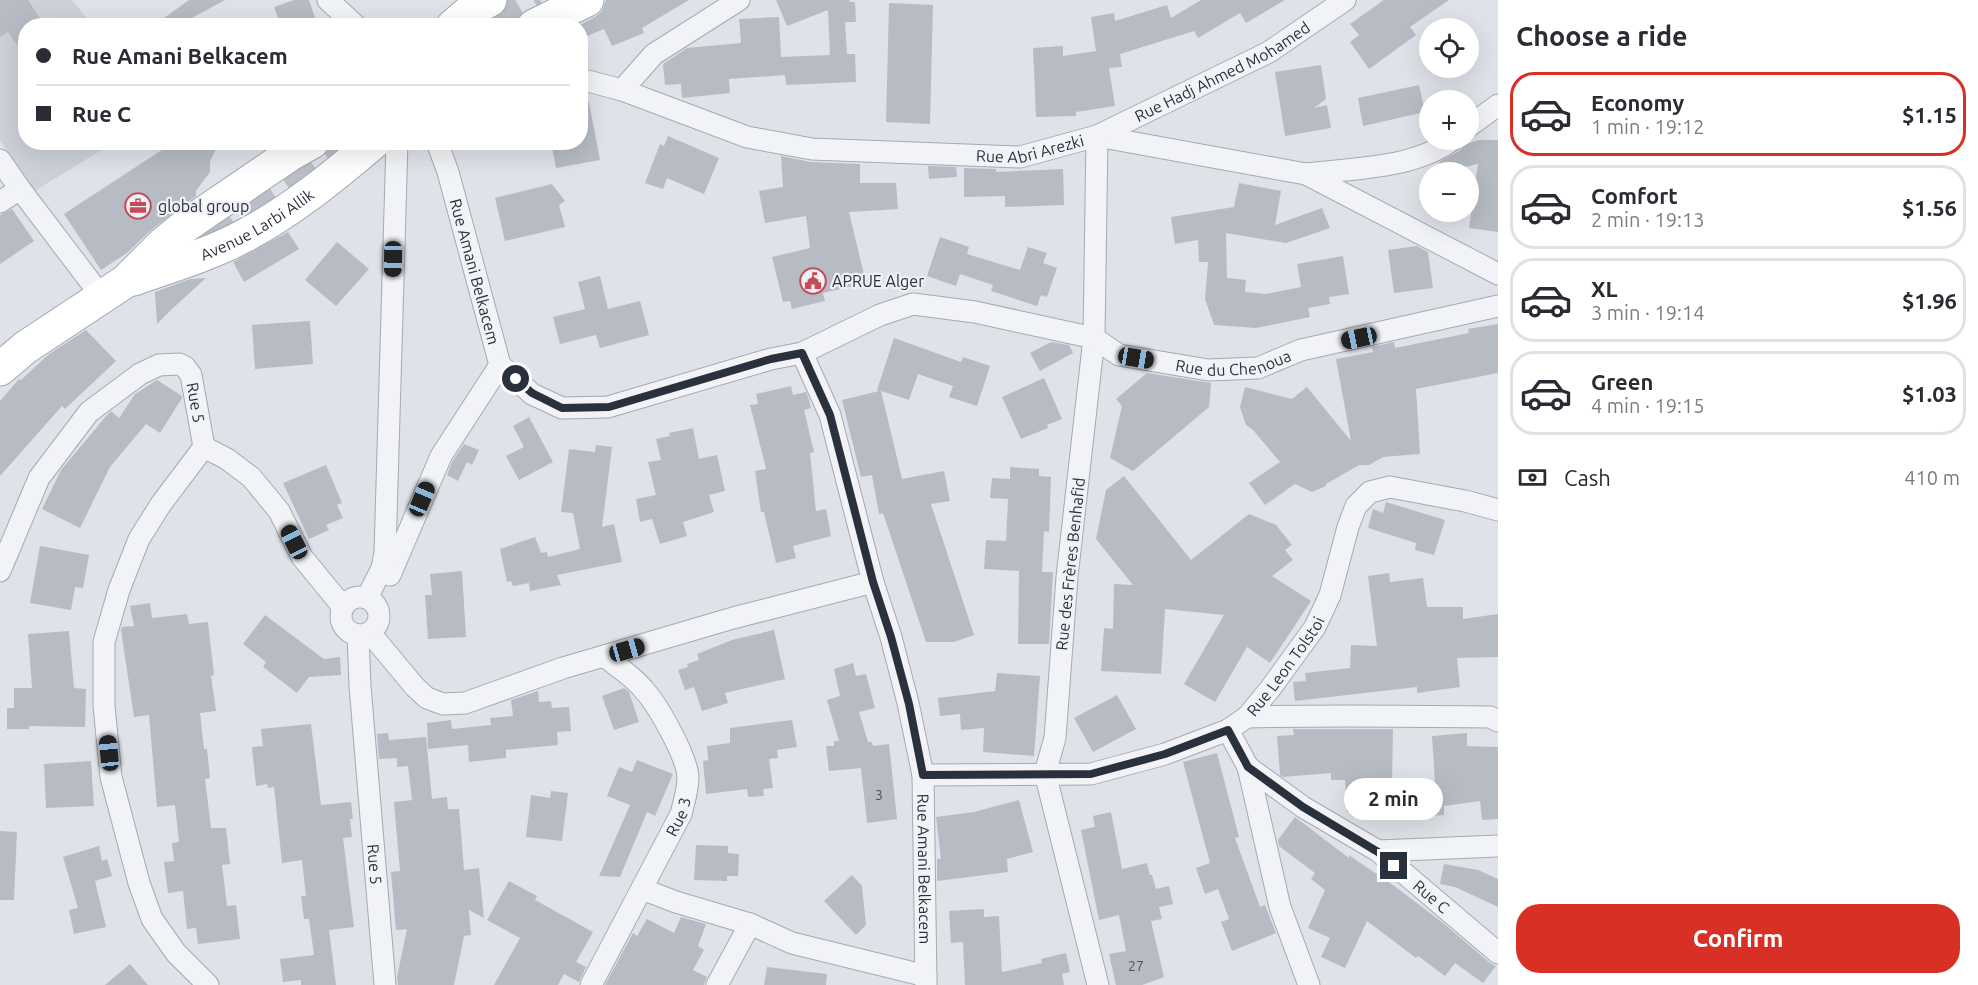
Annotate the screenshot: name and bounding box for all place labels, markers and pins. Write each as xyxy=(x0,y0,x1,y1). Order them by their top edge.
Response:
office icon: global group xyxy=(123,191,153,221)
place label: global group xyxy=(158,197,249,215)
public building icon: APRUE Alger xyxy=(798,266,828,296)
place label: APRUE Alger xyxy=(832,272,924,290)

